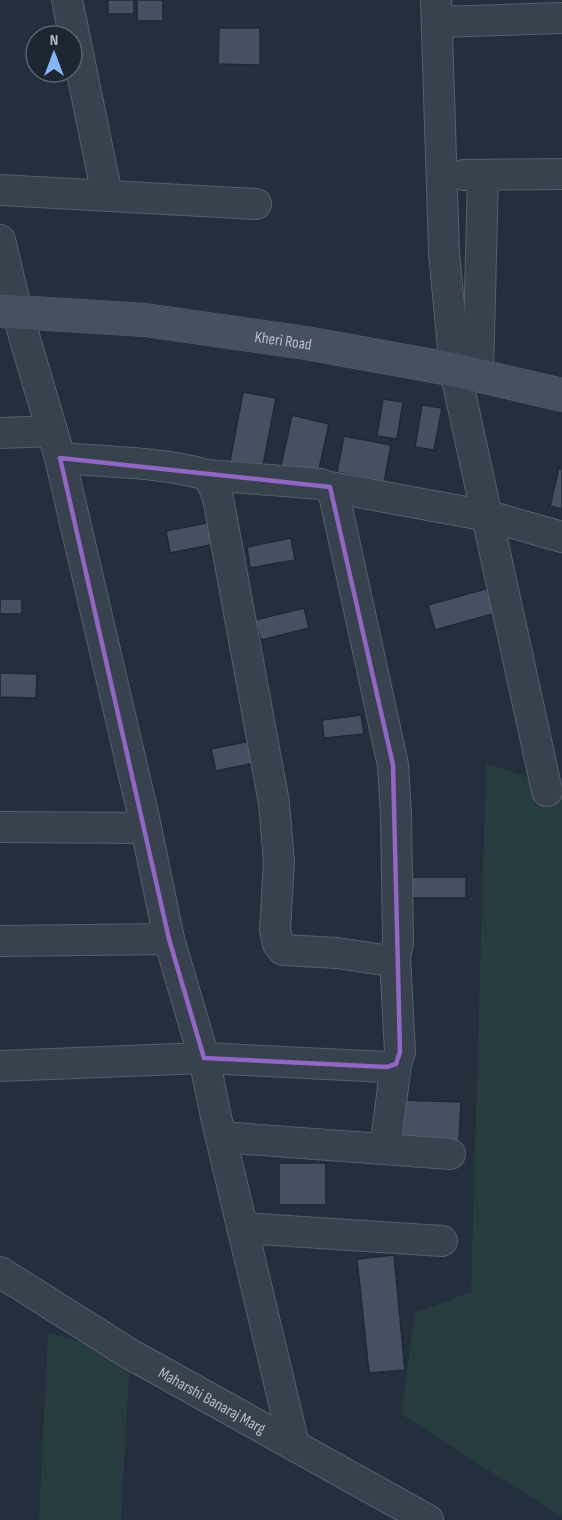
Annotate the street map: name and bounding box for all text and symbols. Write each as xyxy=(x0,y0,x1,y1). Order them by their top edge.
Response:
north arrow xyxy=(24,24,84,84)
text: N xyxy=(50,31,58,50)
street label: Kheri Road xyxy=(253,328,313,355)
street label: Maharshi Banaraj Marg xyxy=(155,1364,269,1439)

